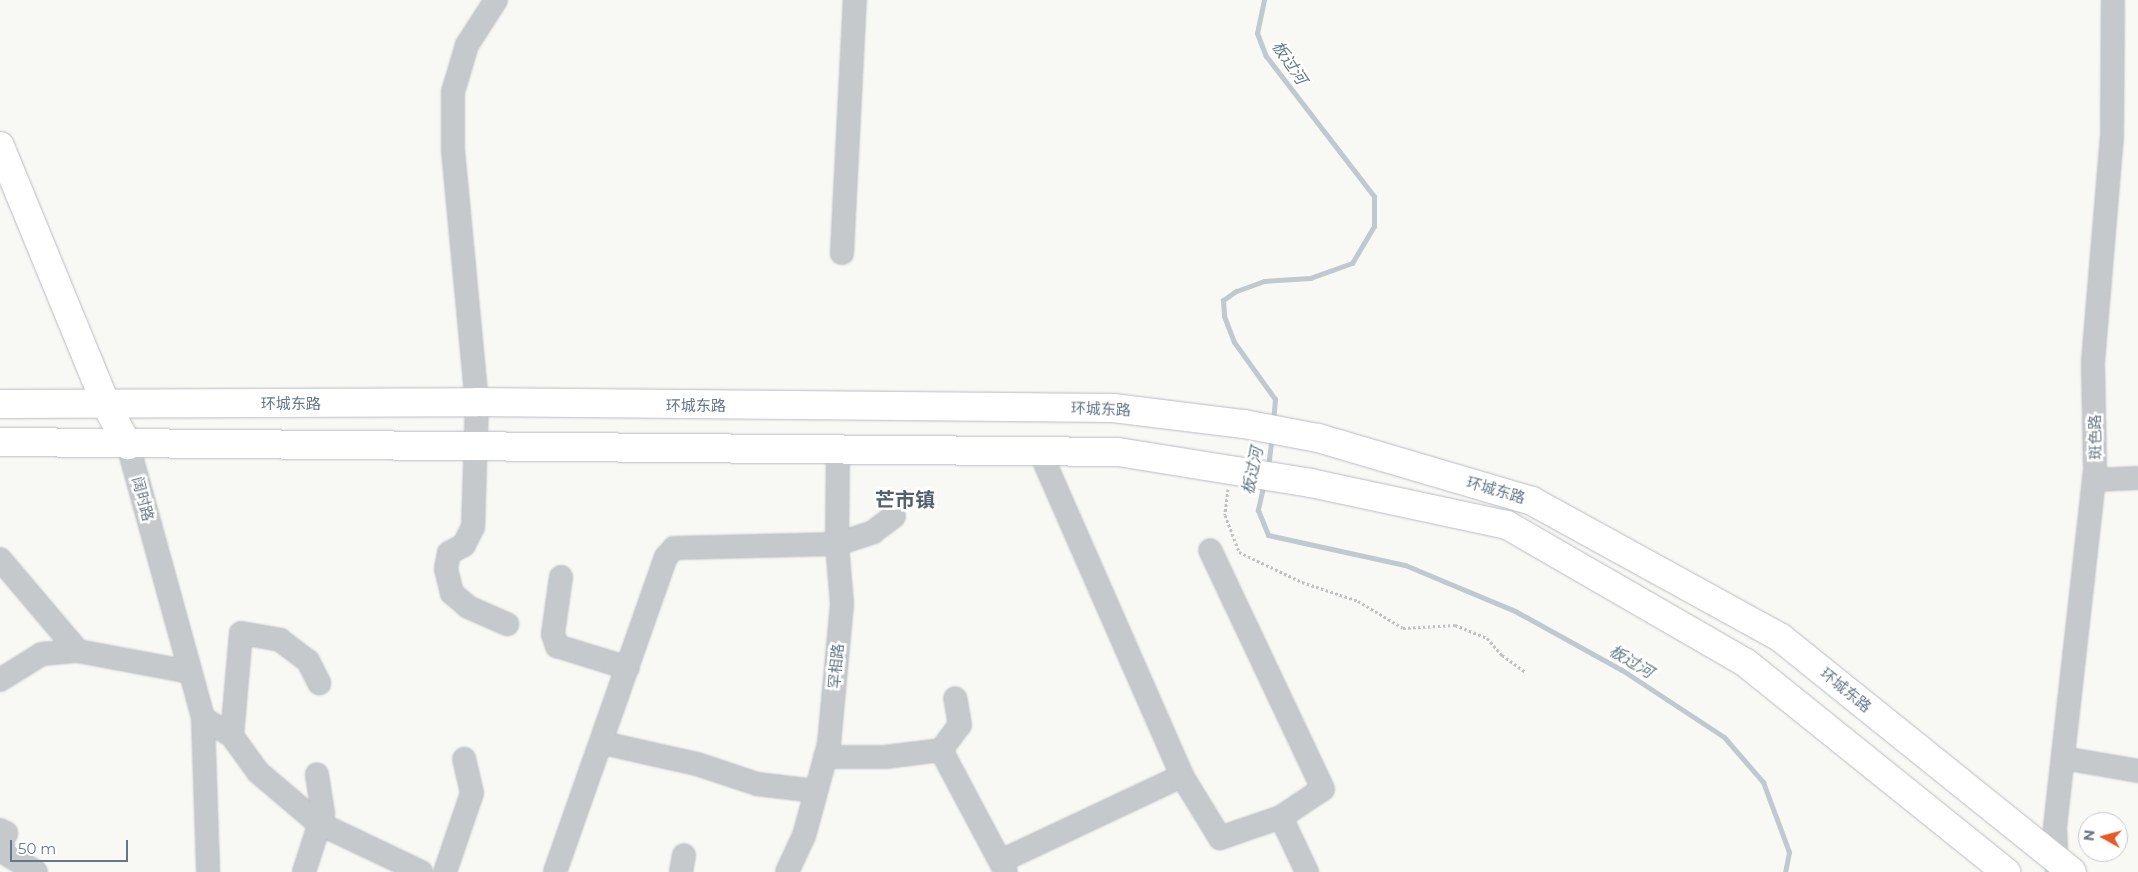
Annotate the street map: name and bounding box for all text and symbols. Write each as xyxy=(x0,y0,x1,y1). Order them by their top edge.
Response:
water label: 板过河 xyxy=(1268,38,1310,88)
street label: 环城东路 xyxy=(261,395,321,413)
street label: 环城东路 xyxy=(666,397,726,415)
street label: 环城东路 xyxy=(1071,399,1131,419)
street label: 斑色路 xyxy=(2086,414,2104,460)
water label: 板过河 xyxy=(1239,446,1267,496)
street label: 环城东路 xyxy=(1465,473,1527,507)
street label: 阔时路 xyxy=(128,475,158,523)
district label: 芒市镇 xyxy=(875,488,935,512)
water label: 板过河 xyxy=(1605,641,1657,683)
street label: 罕相路 xyxy=(825,643,847,689)
street label: 环城东路 xyxy=(1817,664,1875,716)
north arrow xyxy=(2078,812,2128,862)
text: N xyxy=(2079,829,2099,842)
scale bar xyxy=(12,830,130,862)
text: 50 m xyxy=(18,839,56,858)

